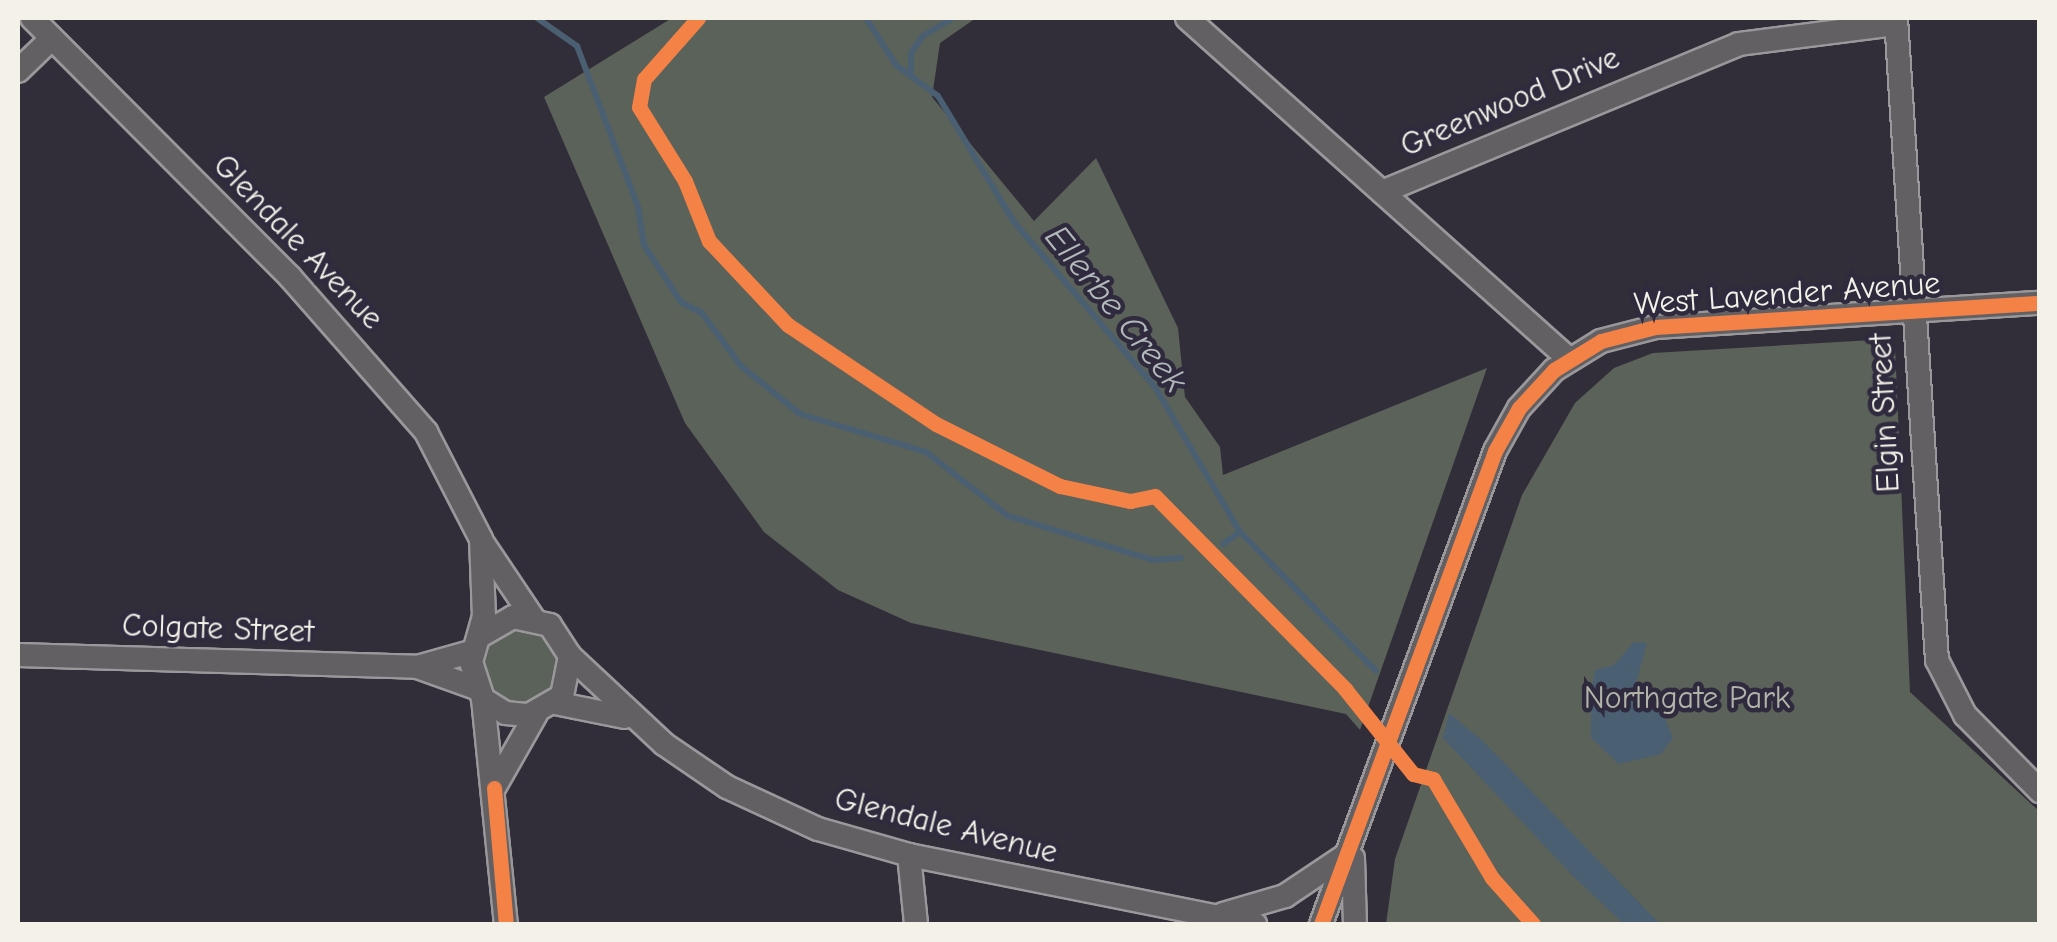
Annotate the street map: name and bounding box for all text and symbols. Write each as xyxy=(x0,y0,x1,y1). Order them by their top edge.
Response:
street label: Greenwood Drive xyxy=(1395,39,1625,165)
street label: Glendale Avenue xyxy=(205,147,391,337)
water label: Ellerbe Creek xyxy=(1036,217,1196,401)
street label: West Lavender Avenue xyxy=(1633,264,1941,324)
street label: Elgin Street xyxy=(1862,333,1908,493)
street label: Colgate Street xyxy=(121,606,315,652)
park label: Northgate Park xyxy=(1584,679,1790,717)
street label: Glendale Avenue xyxy=(831,780,1061,872)

